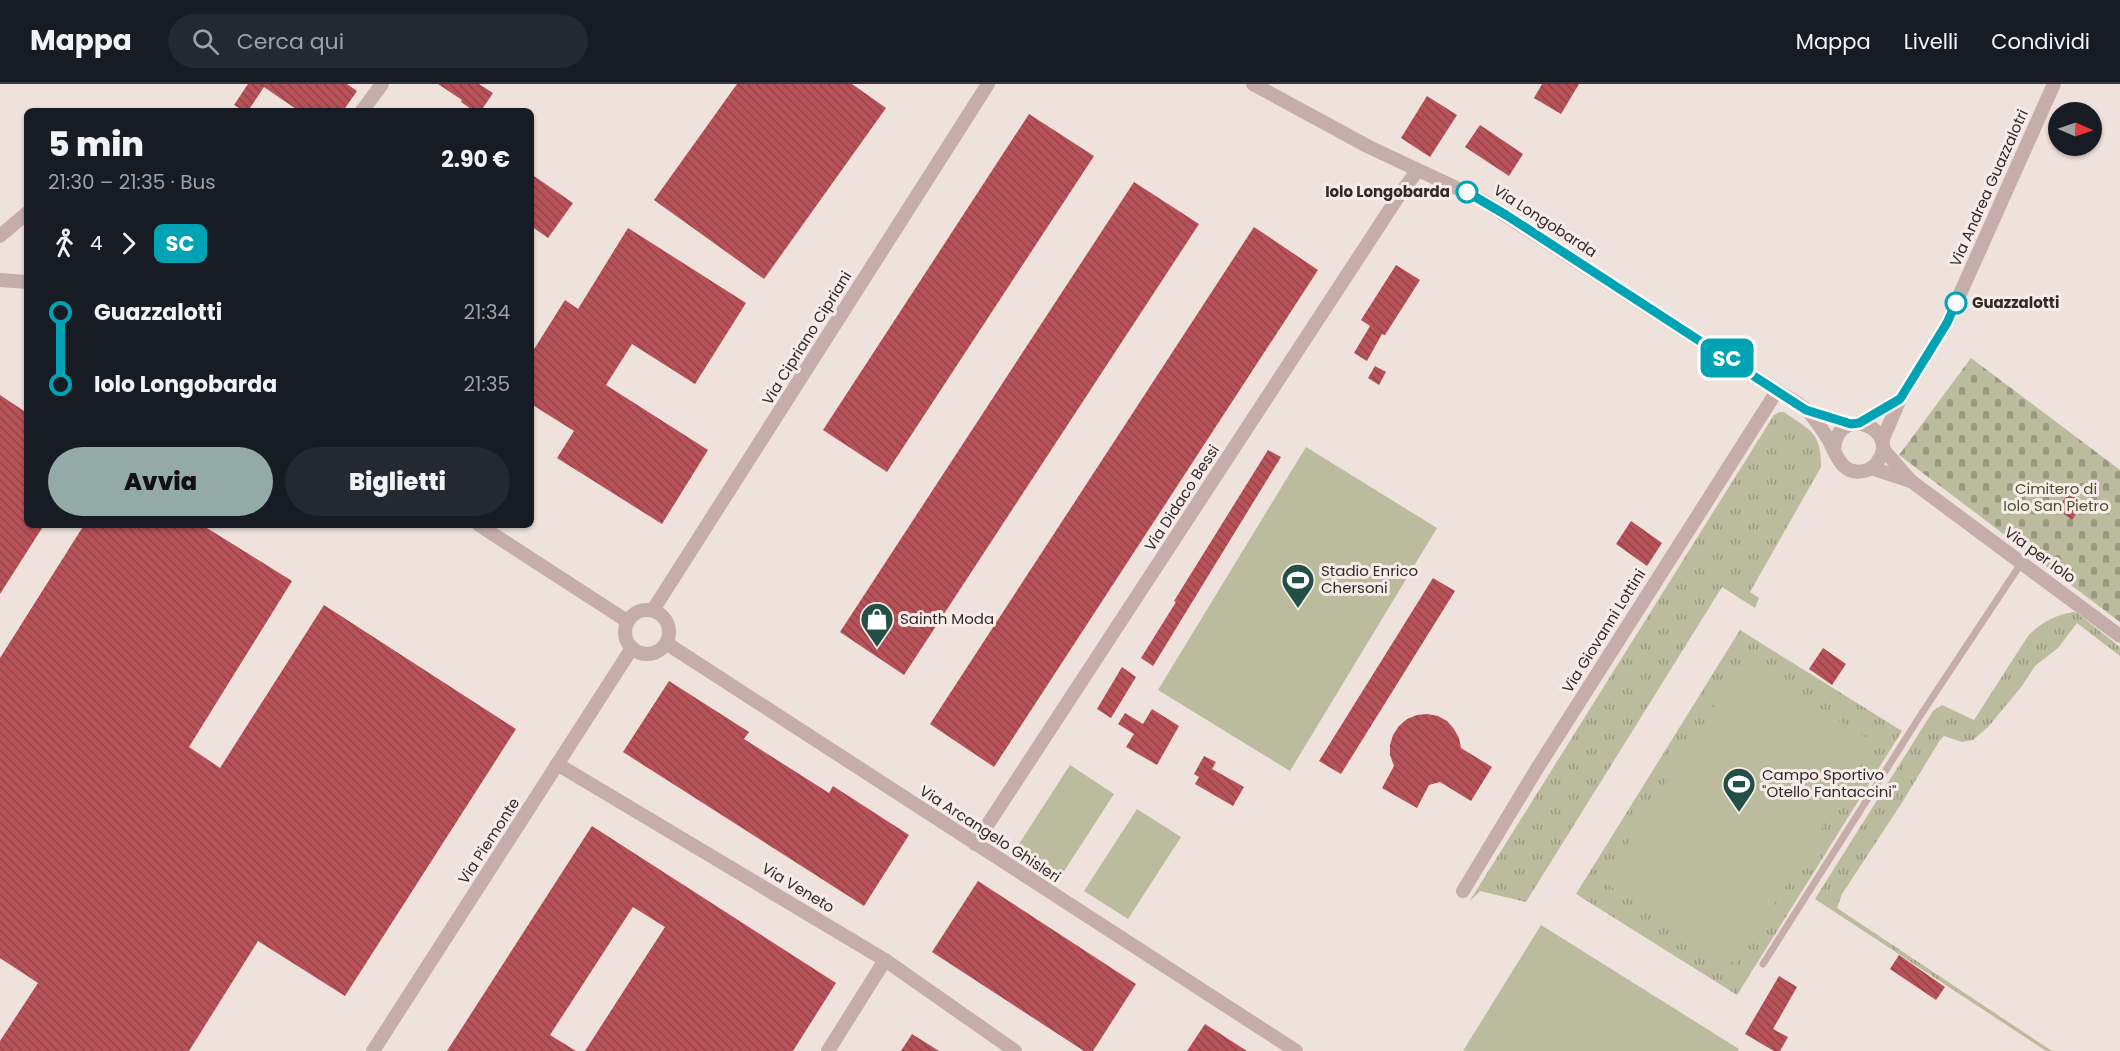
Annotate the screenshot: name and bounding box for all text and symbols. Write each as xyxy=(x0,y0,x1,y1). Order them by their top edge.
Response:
search box xyxy=(168,14,588,68)
text: Mappa xyxy=(30,21,132,60)
icon: search xyxy=(189,25,222,58)
text: Cerca qui xyxy=(237,26,344,57)
text: Mappa xyxy=(1796,27,1871,56)
text: Livelli xyxy=(1904,27,1958,56)
text: Condividi xyxy=(1991,27,2090,56)
north arrow xyxy=(2048,102,2102,156)
map controls xyxy=(2048,102,2102,156)
street label: Via Andrea Guazzalotri xyxy=(1944,106,2033,270)
text: 5 min xyxy=(48,121,144,168)
text: 2.90 € xyxy=(441,144,510,175)
text: 21:30 – 21:35 · Bus xyxy=(48,168,216,196)
street label: Via Longobarda xyxy=(1489,179,1601,262)
place label: Iolo Longobarda xyxy=(1325,181,1450,202)
marker: Iolo Longobarda xyxy=(1456,181,1478,203)
icon: walk xyxy=(48,227,81,260)
icon: forward xyxy=(112,227,145,260)
text: 4 xyxy=(90,229,103,257)
text: SC xyxy=(166,229,195,258)
street label: Via Cipriano Cipriani xyxy=(757,267,856,409)
marker: Guazzalotti xyxy=(1945,292,1967,314)
place label: Guazzalotti xyxy=(1972,292,2059,313)
text: Guazzalotti xyxy=(94,297,222,328)
text: 21:34 xyxy=(463,298,510,326)
line badge: SC xyxy=(1700,338,1754,378)
text: SC xyxy=(1713,344,1741,373)
text: Iolo Longobarda xyxy=(94,369,277,400)
text: 21:35 xyxy=(464,370,510,398)
street label: Via Didaco Bessi xyxy=(1139,440,1224,555)
button: Avvia xyxy=(48,447,273,516)
button: Biglietti xyxy=(285,447,510,516)
park label: Cimitero di Iolo San Pietro xyxy=(2003,478,2109,516)
street label: Via per Iolo xyxy=(2000,522,2080,588)
place label: Stadio Enrico Chersoni xyxy=(1321,560,1418,598)
sports icon: Stadio Enrico Chersoni xyxy=(1280,562,1316,609)
street label: Via Giovanni Lottini xyxy=(1557,565,1650,697)
shop icon: Sainth Moda xyxy=(859,601,895,648)
place label: Sainth Moda xyxy=(900,608,994,629)
place label: Campo Sportivo "Otello Fantaccini" xyxy=(1762,764,1896,802)
sports icon: Campo Sportivo "Otello Fantaccini" xyxy=(1721,766,1757,813)
street label: Via Arcangelo Ghisleri xyxy=(916,780,1065,887)
street label: Via Piemonte xyxy=(453,793,524,888)
street label: Via Veneto xyxy=(758,858,839,918)

